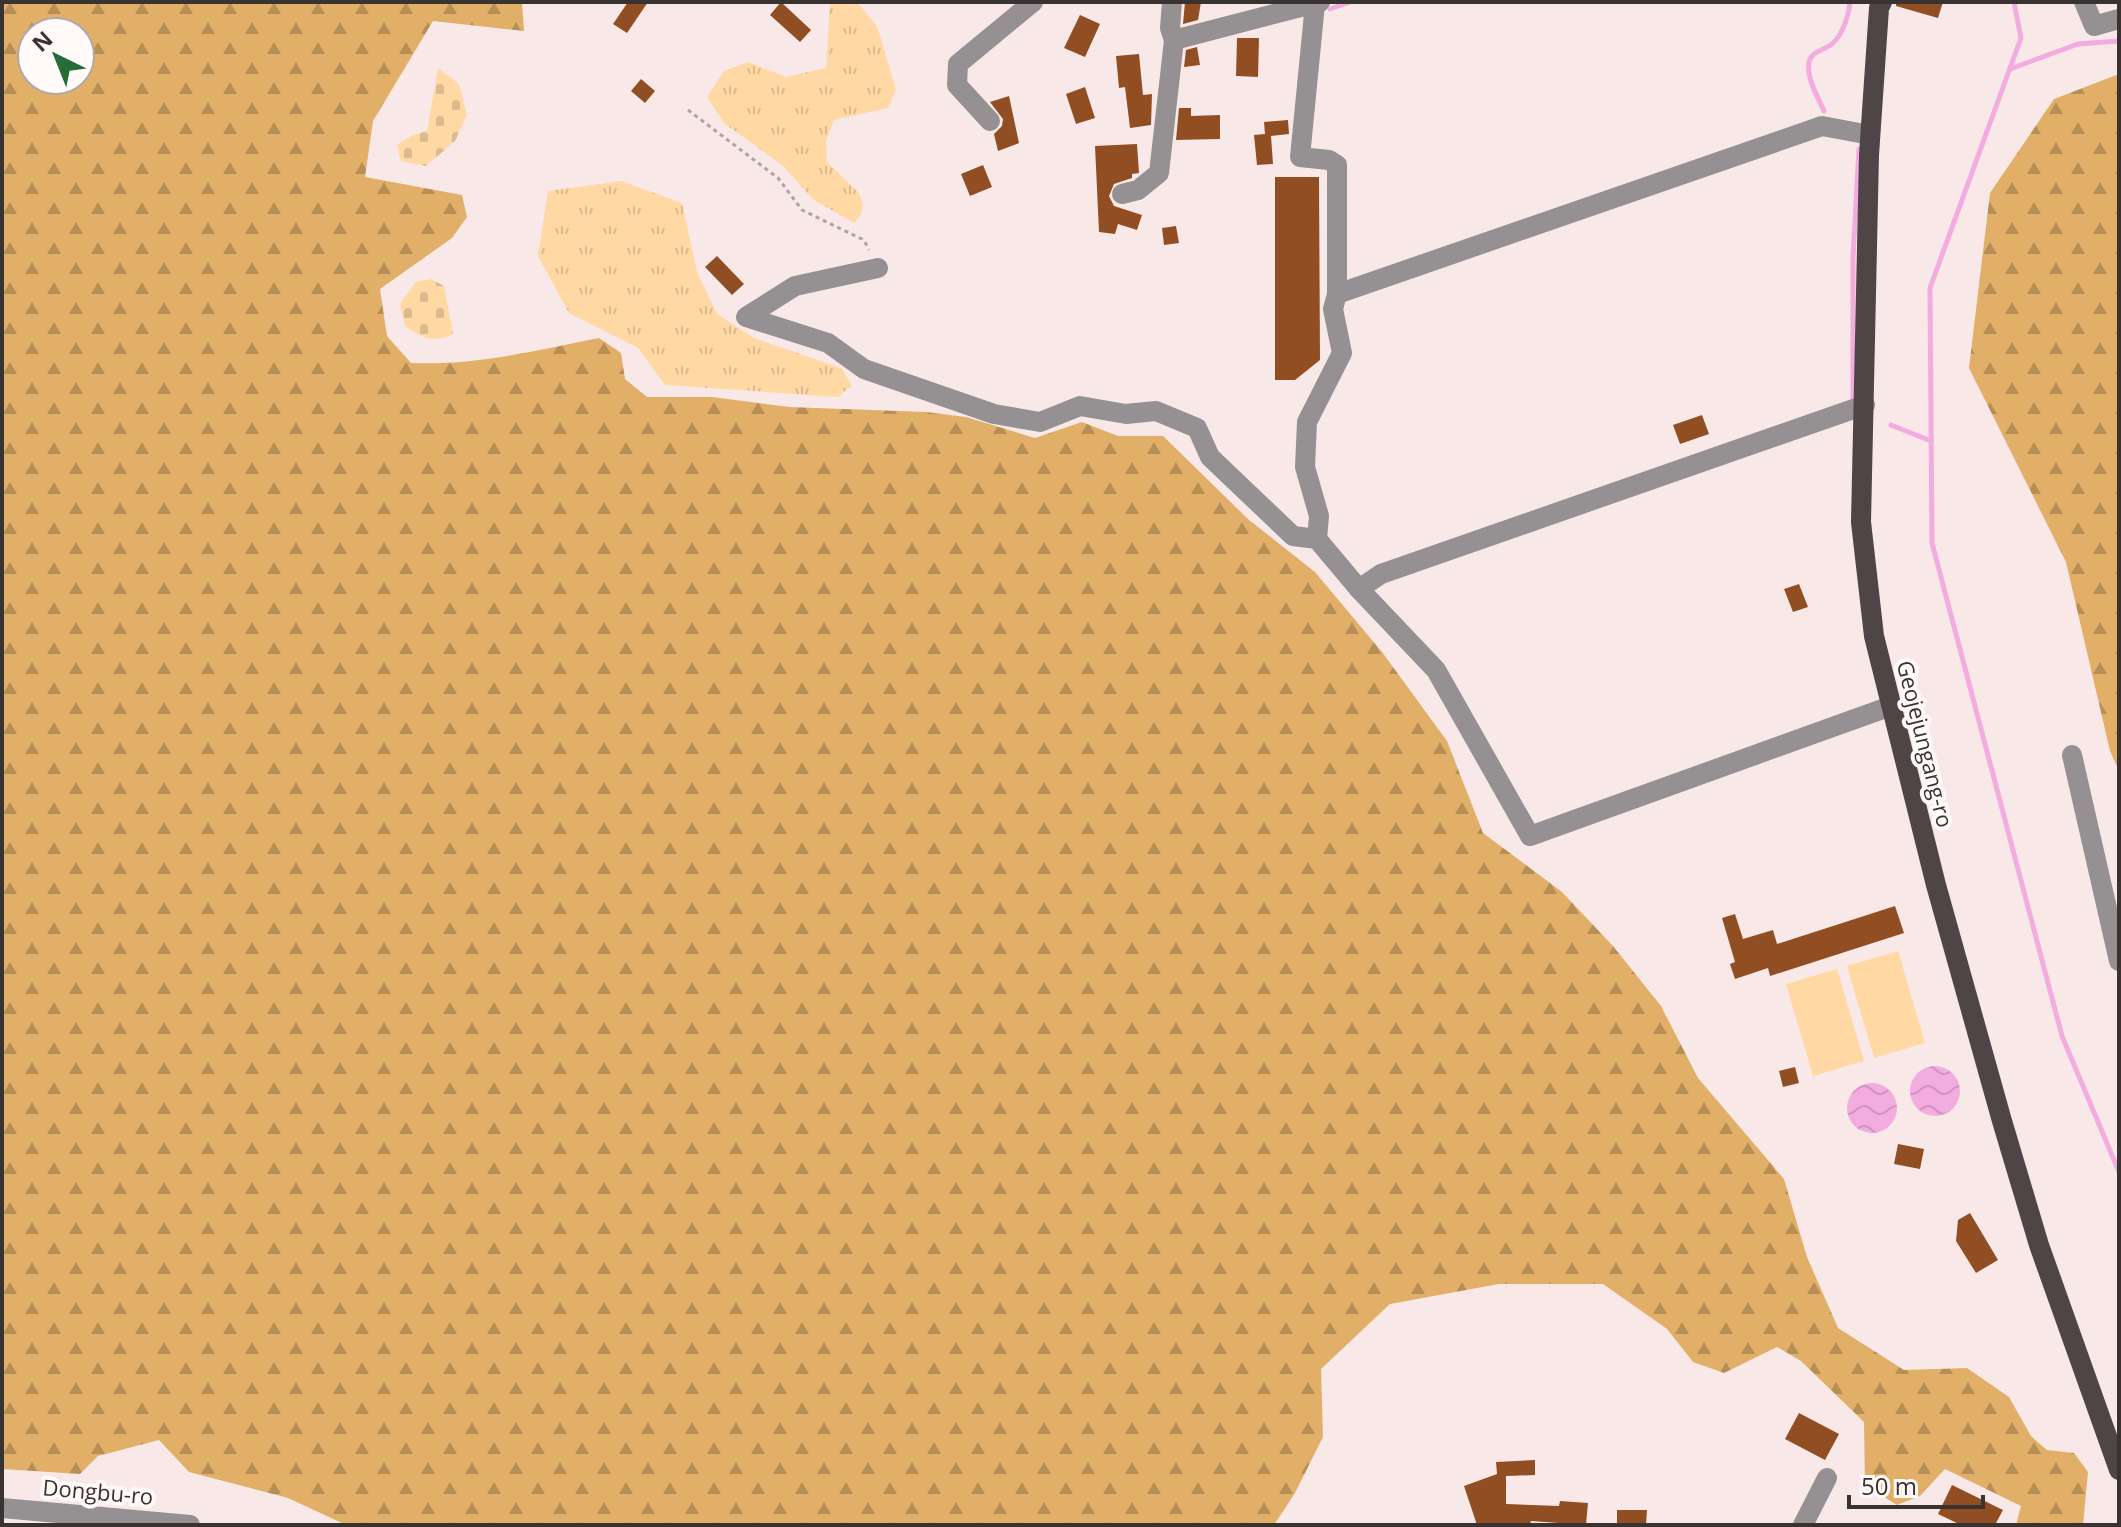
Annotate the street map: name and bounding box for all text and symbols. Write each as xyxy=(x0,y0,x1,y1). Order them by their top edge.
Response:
north arrow xyxy=(16,16,96,96)
text: N xyxy=(25,24,58,58)
street label: Geojejungang-ro xyxy=(1891,657,1961,830)
scale bar xyxy=(1849,1459,1983,1509)
text: 50 m xyxy=(1861,1469,1917,1502)
street label: Dongbu-ro xyxy=(42,1471,155,1511)

